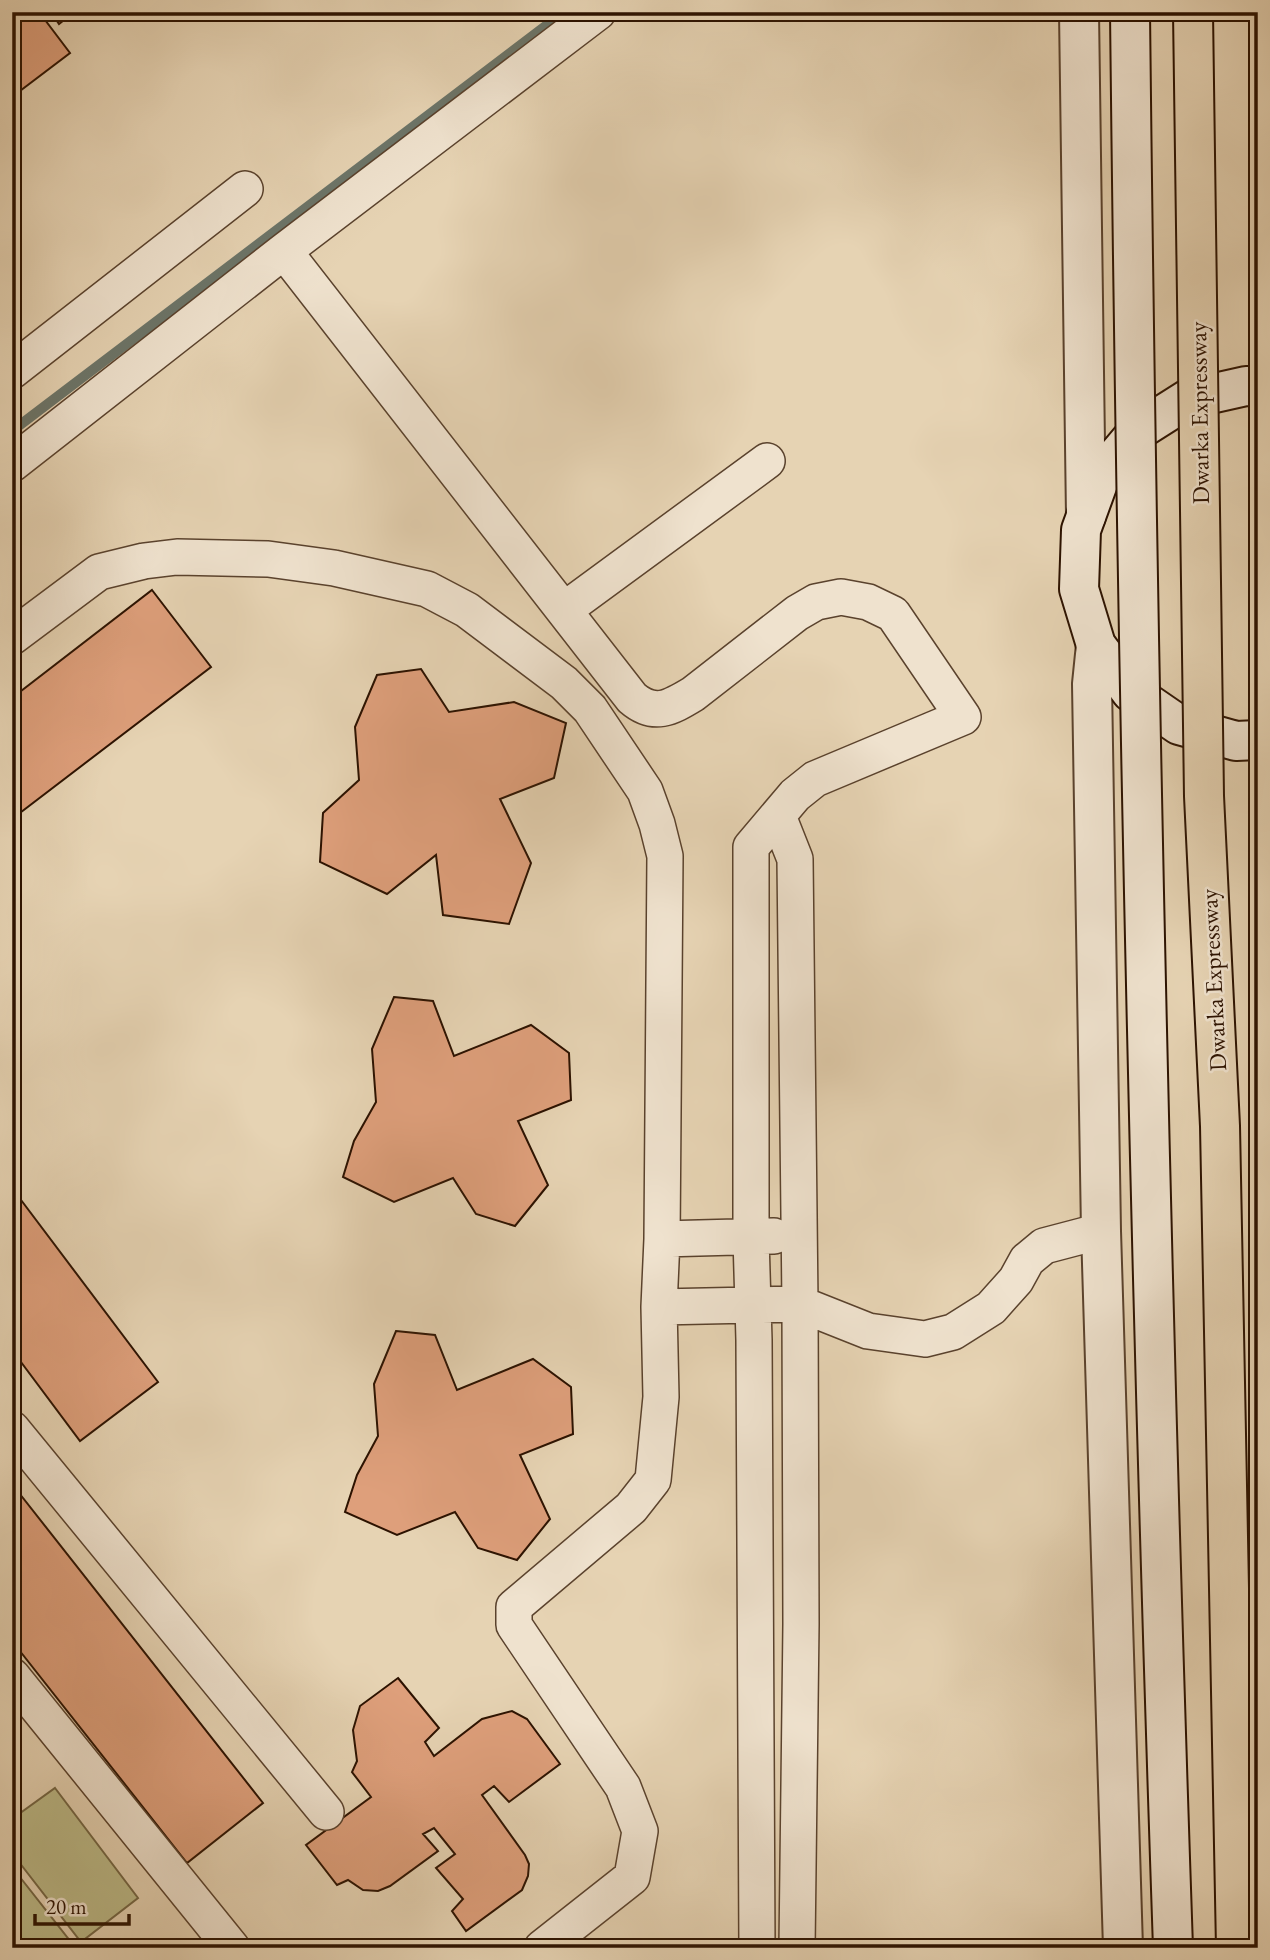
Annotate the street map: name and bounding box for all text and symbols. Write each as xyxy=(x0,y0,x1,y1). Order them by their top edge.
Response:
street label: Dwarka Expressway xyxy=(1182,321,1216,505)
street label: Dwarka Expressway xyxy=(1193,888,1233,1072)
scale bar xyxy=(35,1883,130,1927)
text: 20 m xyxy=(46,1893,87,1920)

